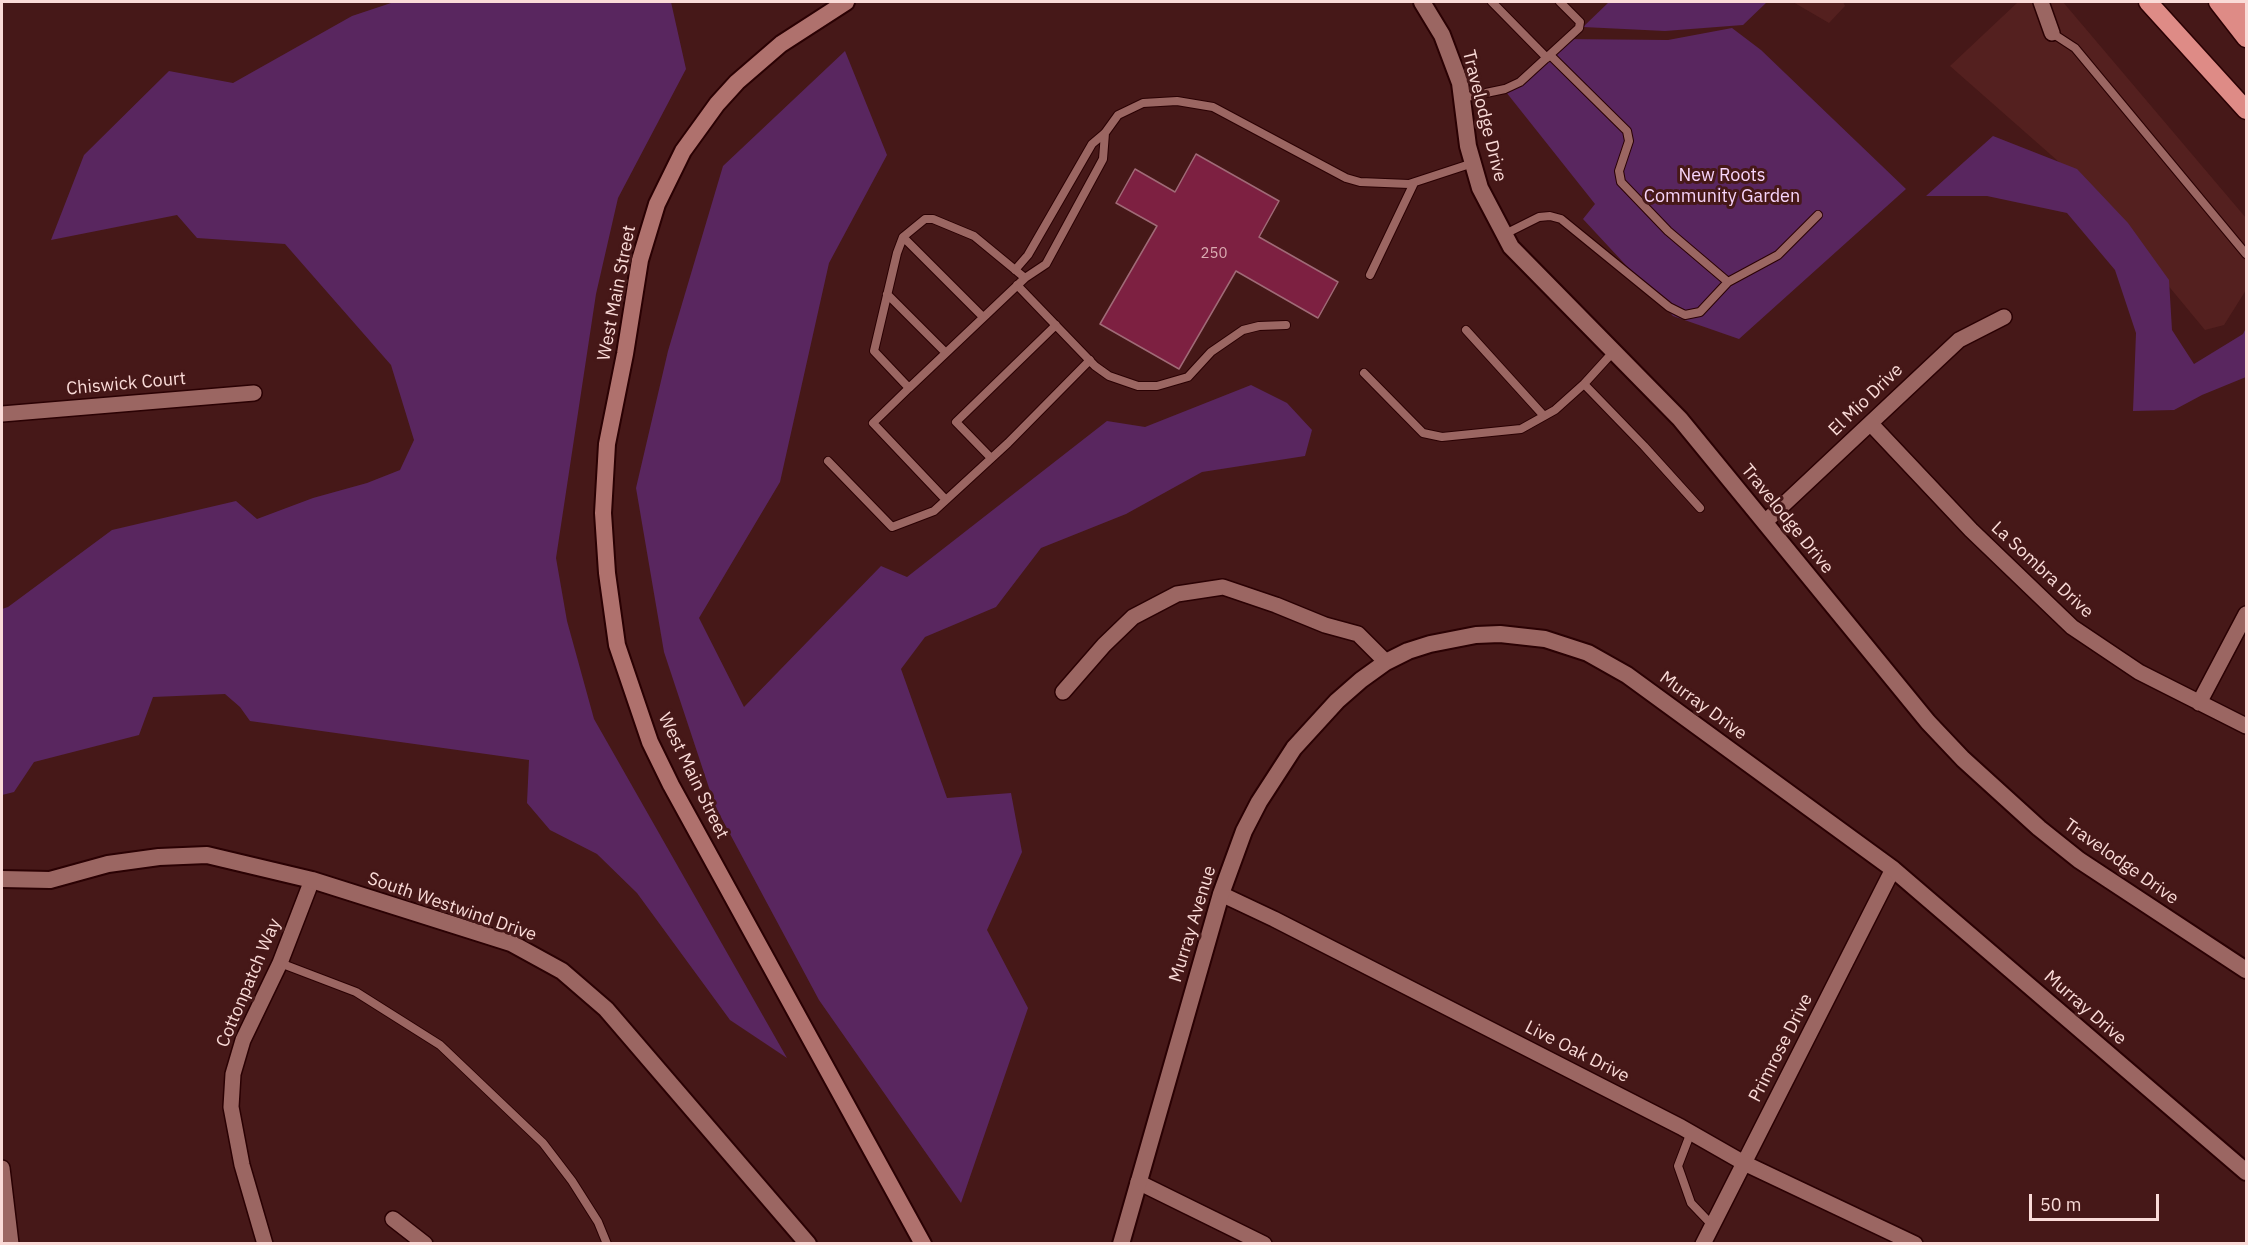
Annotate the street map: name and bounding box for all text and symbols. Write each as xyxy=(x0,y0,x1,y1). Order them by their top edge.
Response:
street label: Travelodge Drive xyxy=(1457,48,1511,184)
park label: New Roots Community Garden xyxy=(1644,165,1800,207)
street label: West Main Street xyxy=(593,223,641,363)
house number: 250 xyxy=(1201,245,1227,263)
street label: El Mio Drive xyxy=(1824,359,1908,441)
street label: Chiswick Court xyxy=(65,368,187,400)
street label: Travelodge Drive xyxy=(1736,460,1838,578)
street label: La Sombra Drive xyxy=(1986,517,2098,623)
street label: Murray Drive xyxy=(1655,667,1751,745)
street label: West Main Street xyxy=(653,710,733,842)
street label: Travelodge Drive xyxy=(2060,814,2182,910)
street label: Murray Avenue xyxy=(1165,863,1221,985)
street label: South Westwind Drive xyxy=(365,868,539,946)
street label: Cottonpatch Way xyxy=(212,915,286,1051)
street label: Murray Drive xyxy=(2039,966,2131,1050)
street label: Primrose Drive xyxy=(1744,990,1818,1106)
street label: Live Oak Drive xyxy=(1521,1016,1633,1088)
scale bar xyxy=(2032,1182,2162,1220)
text: 50 m xyxy=(2040,1193,2082,1216)

